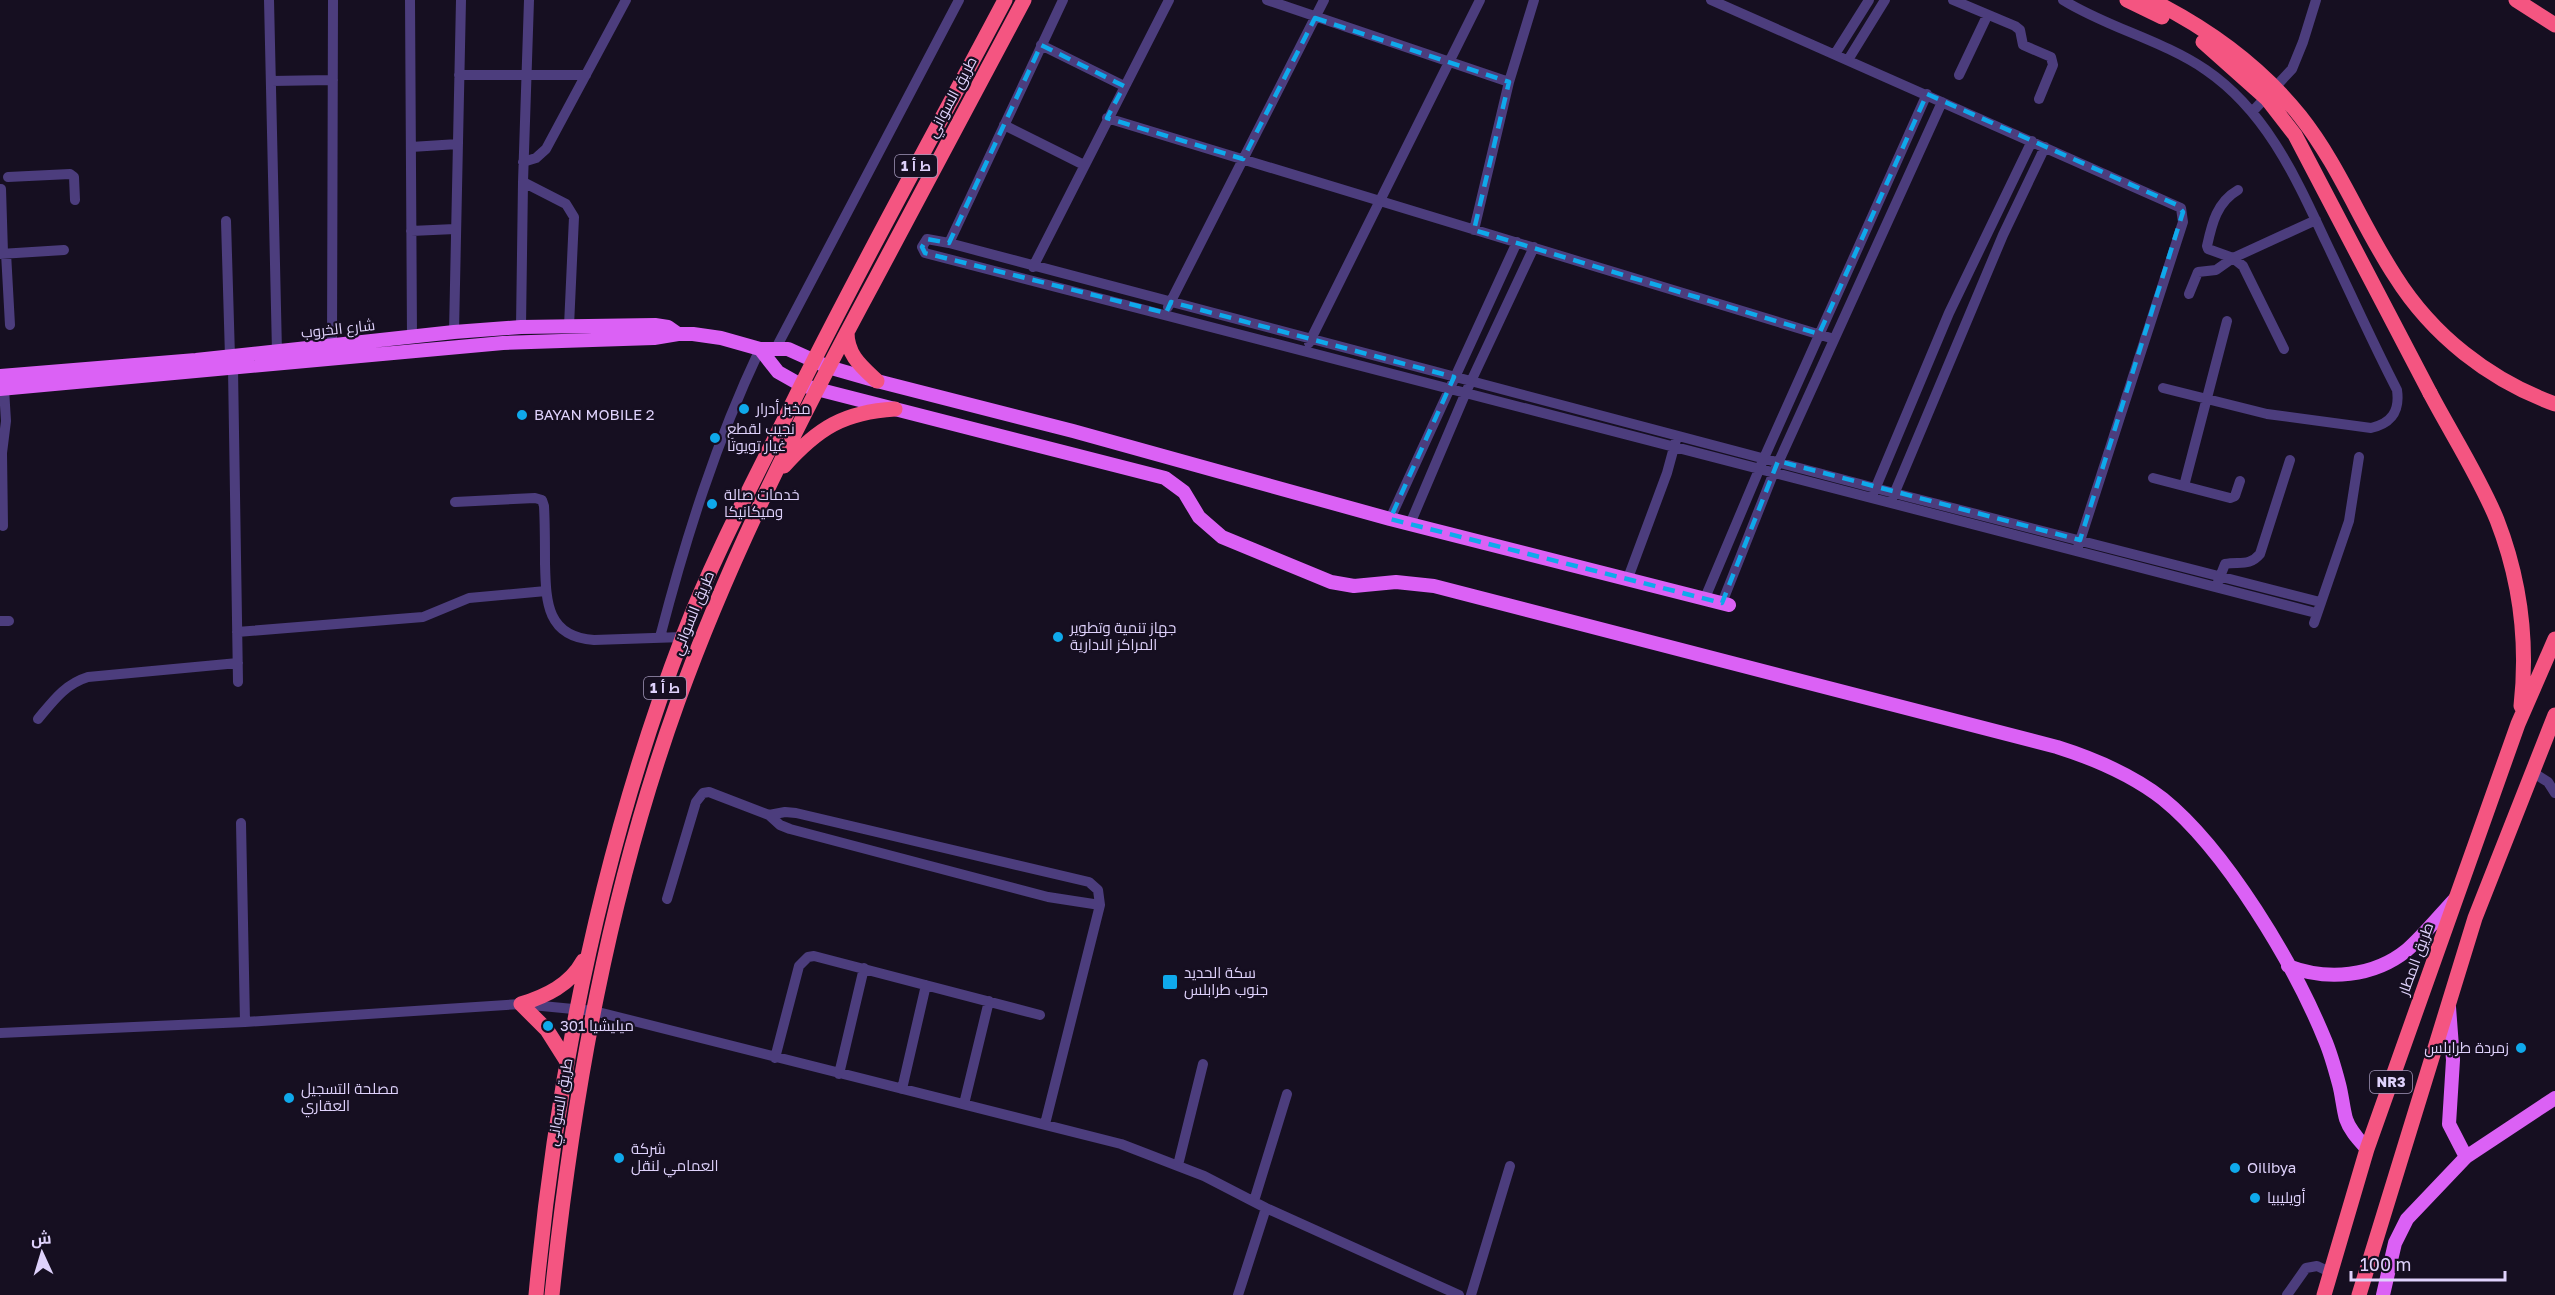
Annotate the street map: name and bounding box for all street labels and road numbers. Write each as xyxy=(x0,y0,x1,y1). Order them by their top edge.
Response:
street label: طريق السواني xyxy=(922,53,984,142)
road number: ط أ 1 xyxy=(895,155,937,177)
street label: شارع الخروب xyxy=(300,315,376,344)
street label: طريق السواني xyxy=(667,568,721,659)
road number: ط أ 1 xyxy=(644,677,686,699)
street label: طريق المطار xyxy=(2393,920,2438,999)
street label: طريق السواني xyxy=(542,1056,580,1148)
road number: NR3 xyxy=(2370,1071,2412,1093)

